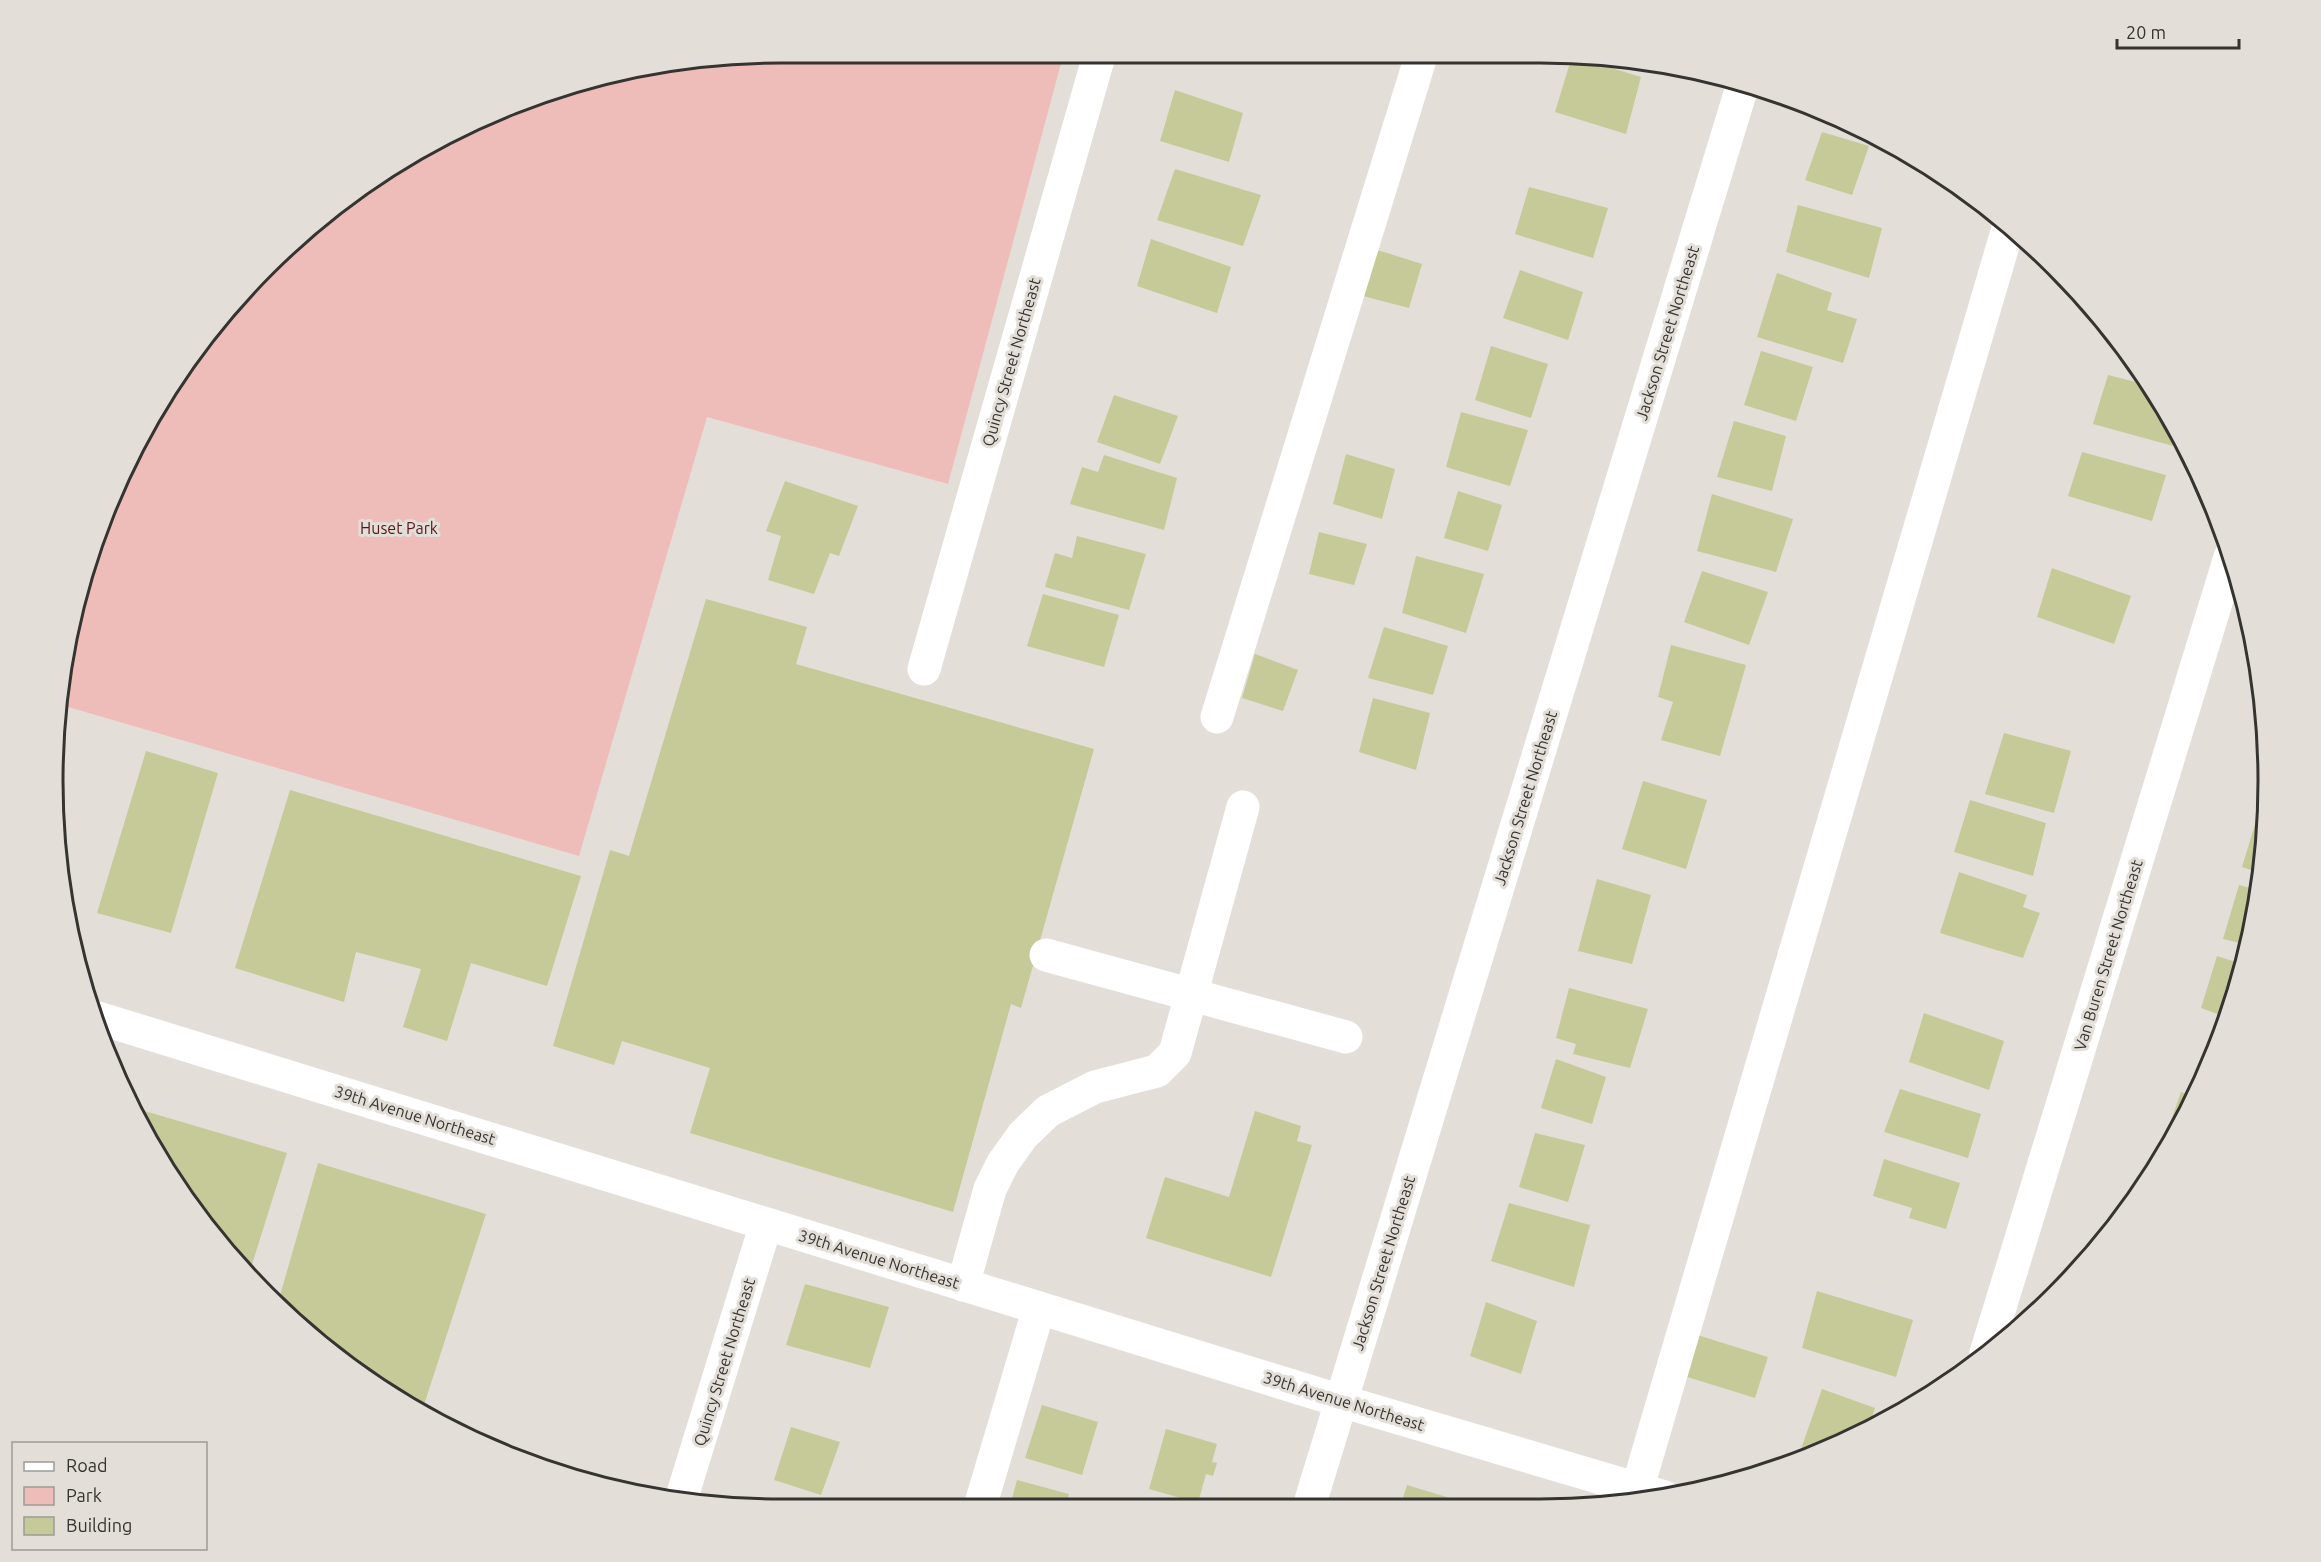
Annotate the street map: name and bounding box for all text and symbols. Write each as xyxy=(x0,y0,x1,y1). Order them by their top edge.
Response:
scale bar xyxy=(2117,12,2238,50)
text: 20 m xyxy=(2126,22,2166,42)
street label: Jackson Street Northeast xyxy=(1632,243,1702,422)
street label: Quincy Street Northeast xyxy=(978,275,1044,448)
park label: Huset Park xyxy=(360,519,438,537)
street label: Jackson Street Northeast xyxy=(1490,708,1560,887)
street label: Van Buren Street Northeast xyxy=(2070,857,2146,1053)
street label: 39th Avenue Northeast xyxy=(332,1082,498,1148)
street label: Jackson Street Northeast xyxy=(1348,1173,1418,1352)
street label: 39th Avenue Northeast xyxy=(796,1226,962,1292)
street label: Quincy Street Northeast xyxy=(690,1275,758,1448)
street label: 39th Avenue Northeast xyxy=(1261,1368,1427,1434)
legend xyxy=(12,1442,207,1550)
text: Road xyxy=(66,1455,108,1475)
text: Park xyxy=(66,1485,102,1505)
text: Building xyxy=(66,1515,132,1535)

